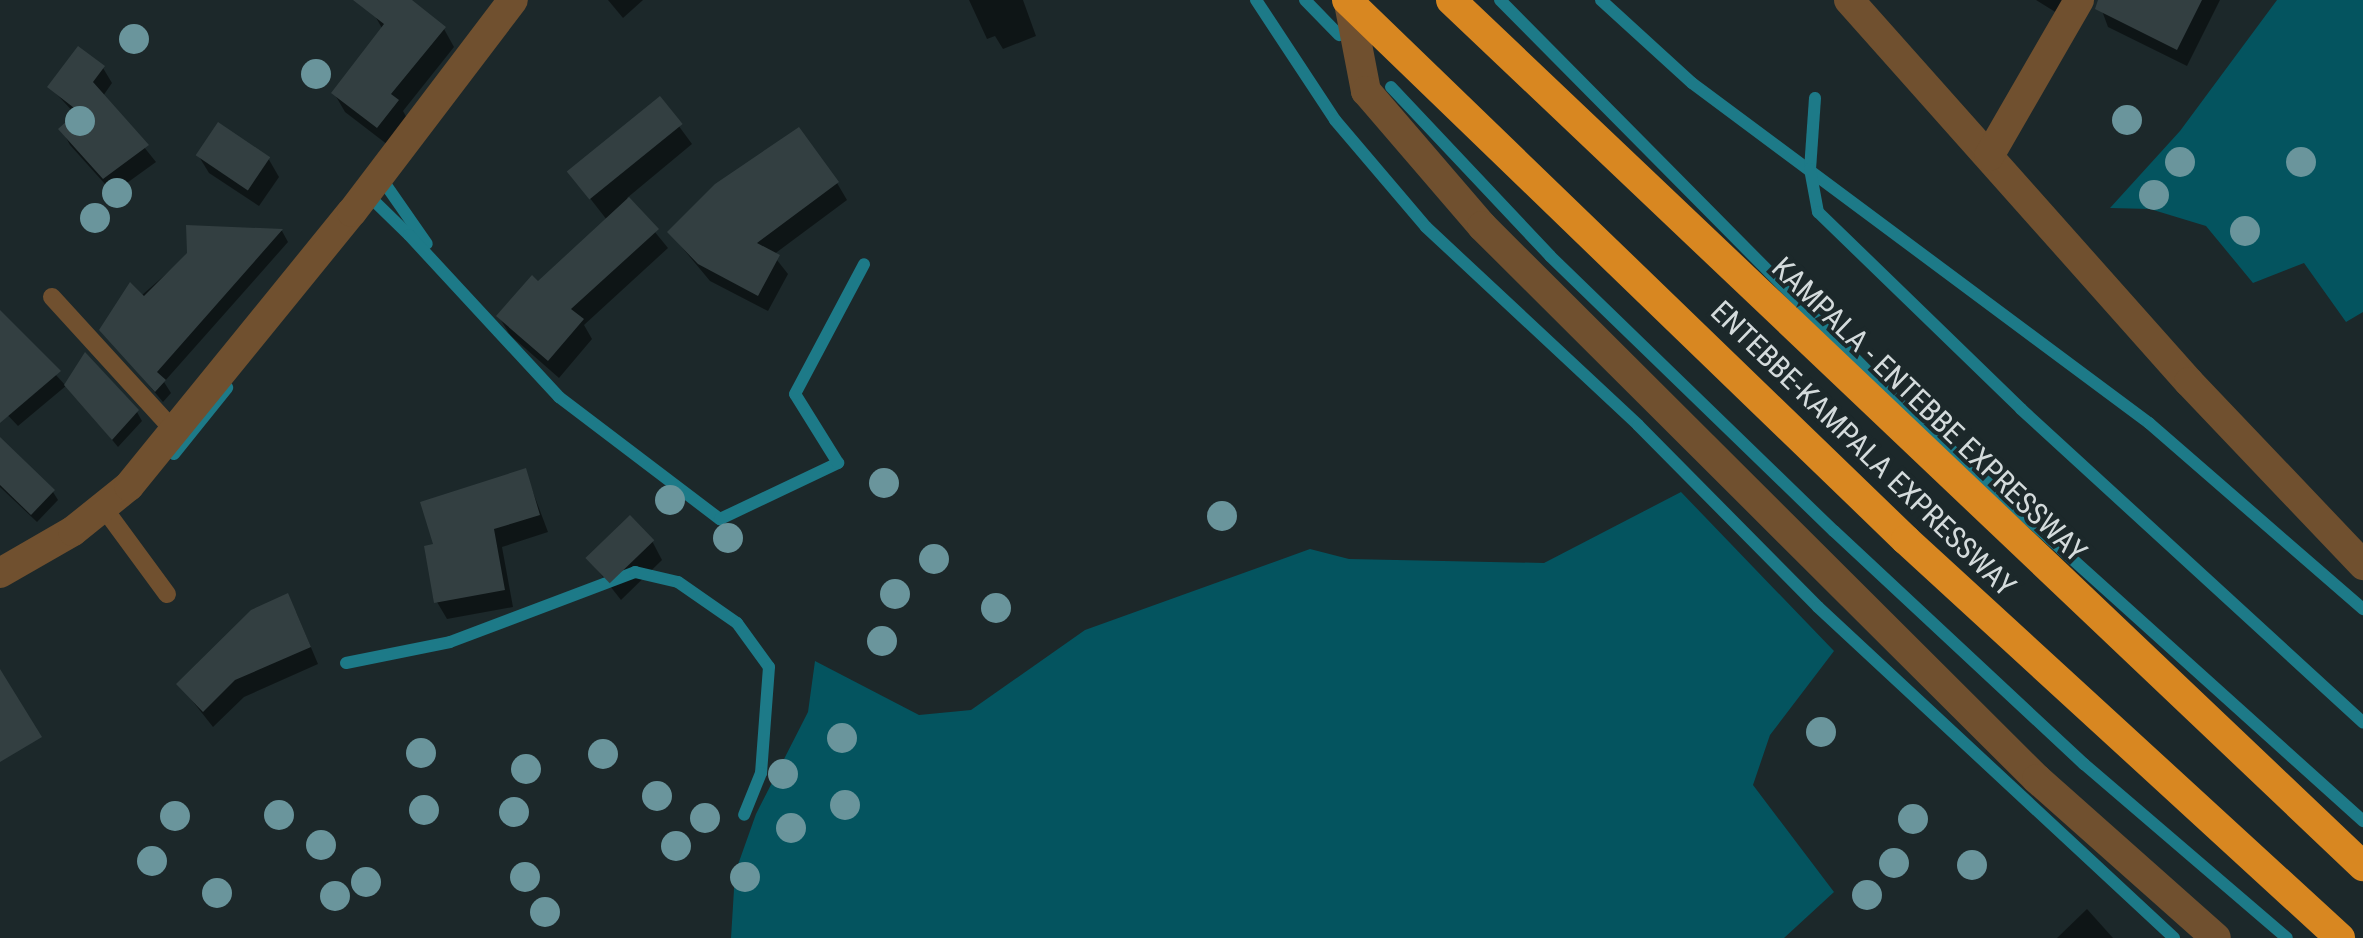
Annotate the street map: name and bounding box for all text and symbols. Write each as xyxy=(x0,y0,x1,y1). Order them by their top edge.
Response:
street label: KAMPALA - ENTEBBE EXPRESSWAY xyxy=(1764,250,2094,570)
street label: ENTEBBE-KAMPALA EXPRESSWAY xyxy=(1703,294,2023,604)

